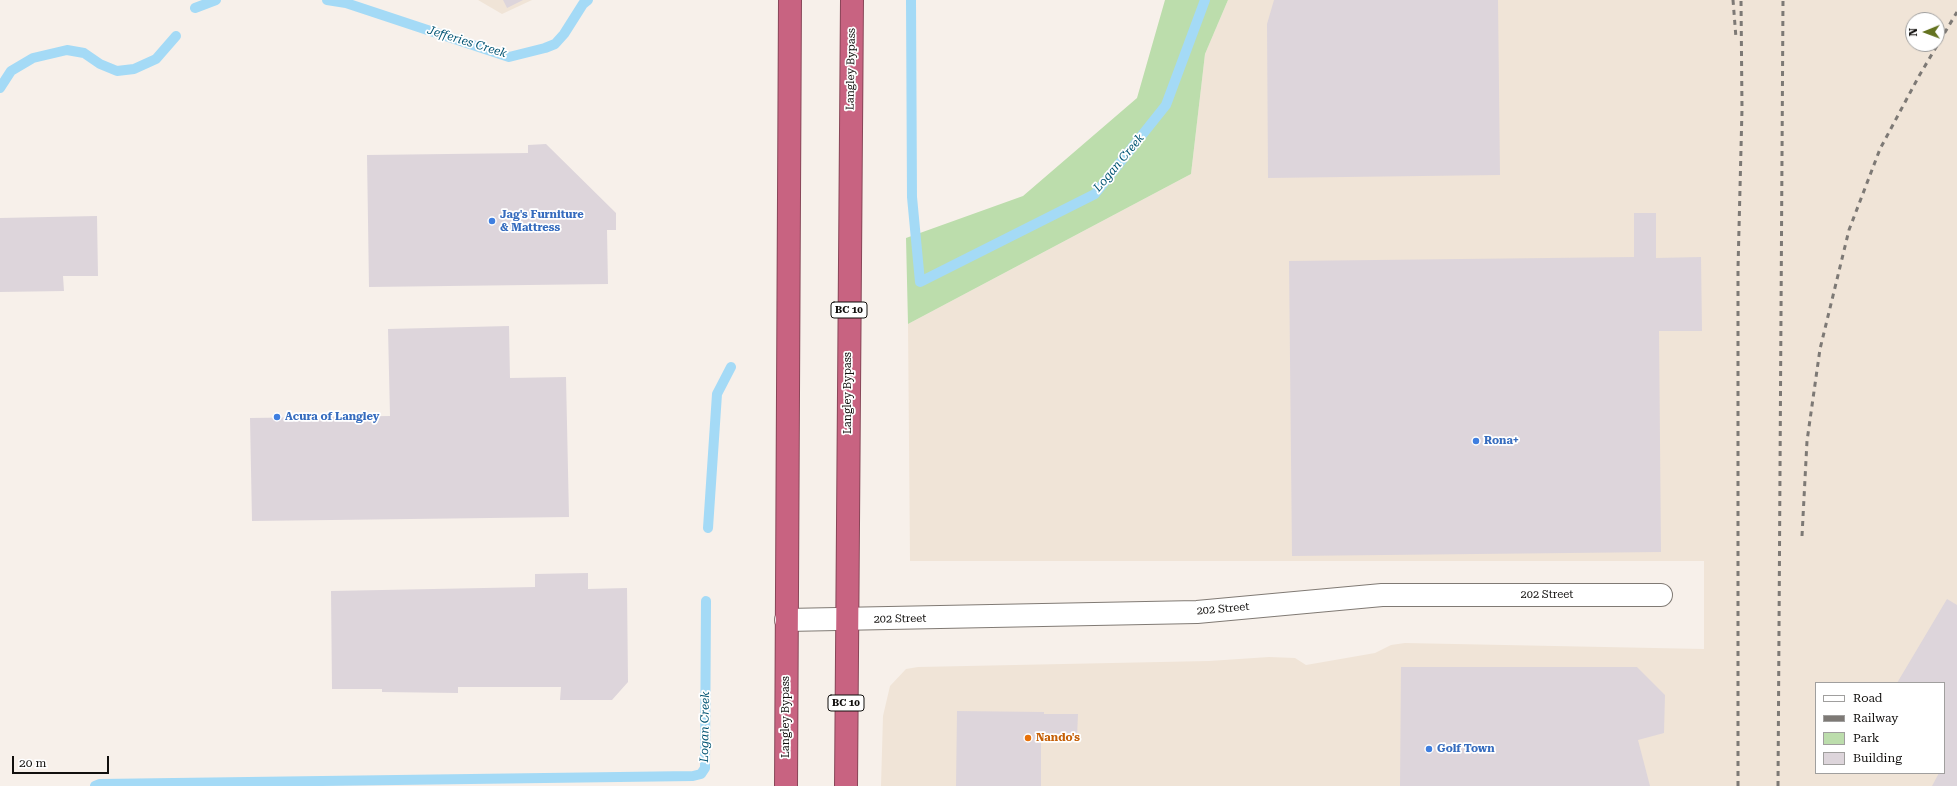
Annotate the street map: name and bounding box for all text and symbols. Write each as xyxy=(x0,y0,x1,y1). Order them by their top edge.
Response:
north arrow xyxy=(1905,12,1945,52)
water label: Jefferies Creek xyxy=(426,23,508,61)
street label: Langley Bypass xyxy=(844,28,858,110)
text: N xyxy=(1907,28,1920,37)
water label: Logan Creek xyxy=(1091,131,1147,195)
place label: Jag's Furniture & Mattress xyxy=(500,208,584,234)
marker: Jag's Furniture & Mattress xyxy=(487,216,497,226)
road number: BC 10 xyxy=(831,302,867,318)
street label: Langley Bypass xyxy=(841,352,855,434)
place label: Acura of Langley xyxy=(285,410,379,424)
marker: Acura of Langley xyxy=(272,412,282,422)
place label: Rona+ xyxy=(1484,434,1519,448)
marker: Rona+ xyxy=(1471,436,1481,446)
street label: 202 Street xyxy=(1521,588,1573,602)
street label: 202 Street xyxy=(1196,600,1250,618)
street label: 202 Street xyxy=(873,612,927,626)
street label: Langley Bypass xyxy=(779,676,793,758)
legend xyxy=(1815,682,1945,774)
water label: Logan Creek xyxy=(697,691,713,763)
text: Road xyxy=(1853,691,1882,705)
road number: BC 10 xyxy=(828,695,864,711)
text: Railway xyxy=(1853,711,1898,725)
place label: Nando's xyxy=(1036,731,1080,745)
text: Park xyxy=(1853,731,1879,745)
marker: Nando's xyxy=(1023,733,1033,743)
place label: Golf Town xyxy=(1437,742,1495,756)
marker: Golf Town xyxy=(1424,744,1434,754)
scale bar xyxy=(14,748,111,774)
text: Building xyxy=(1853,751,1902,765)
text: 20 m xyxy=(19,756,46,770)

